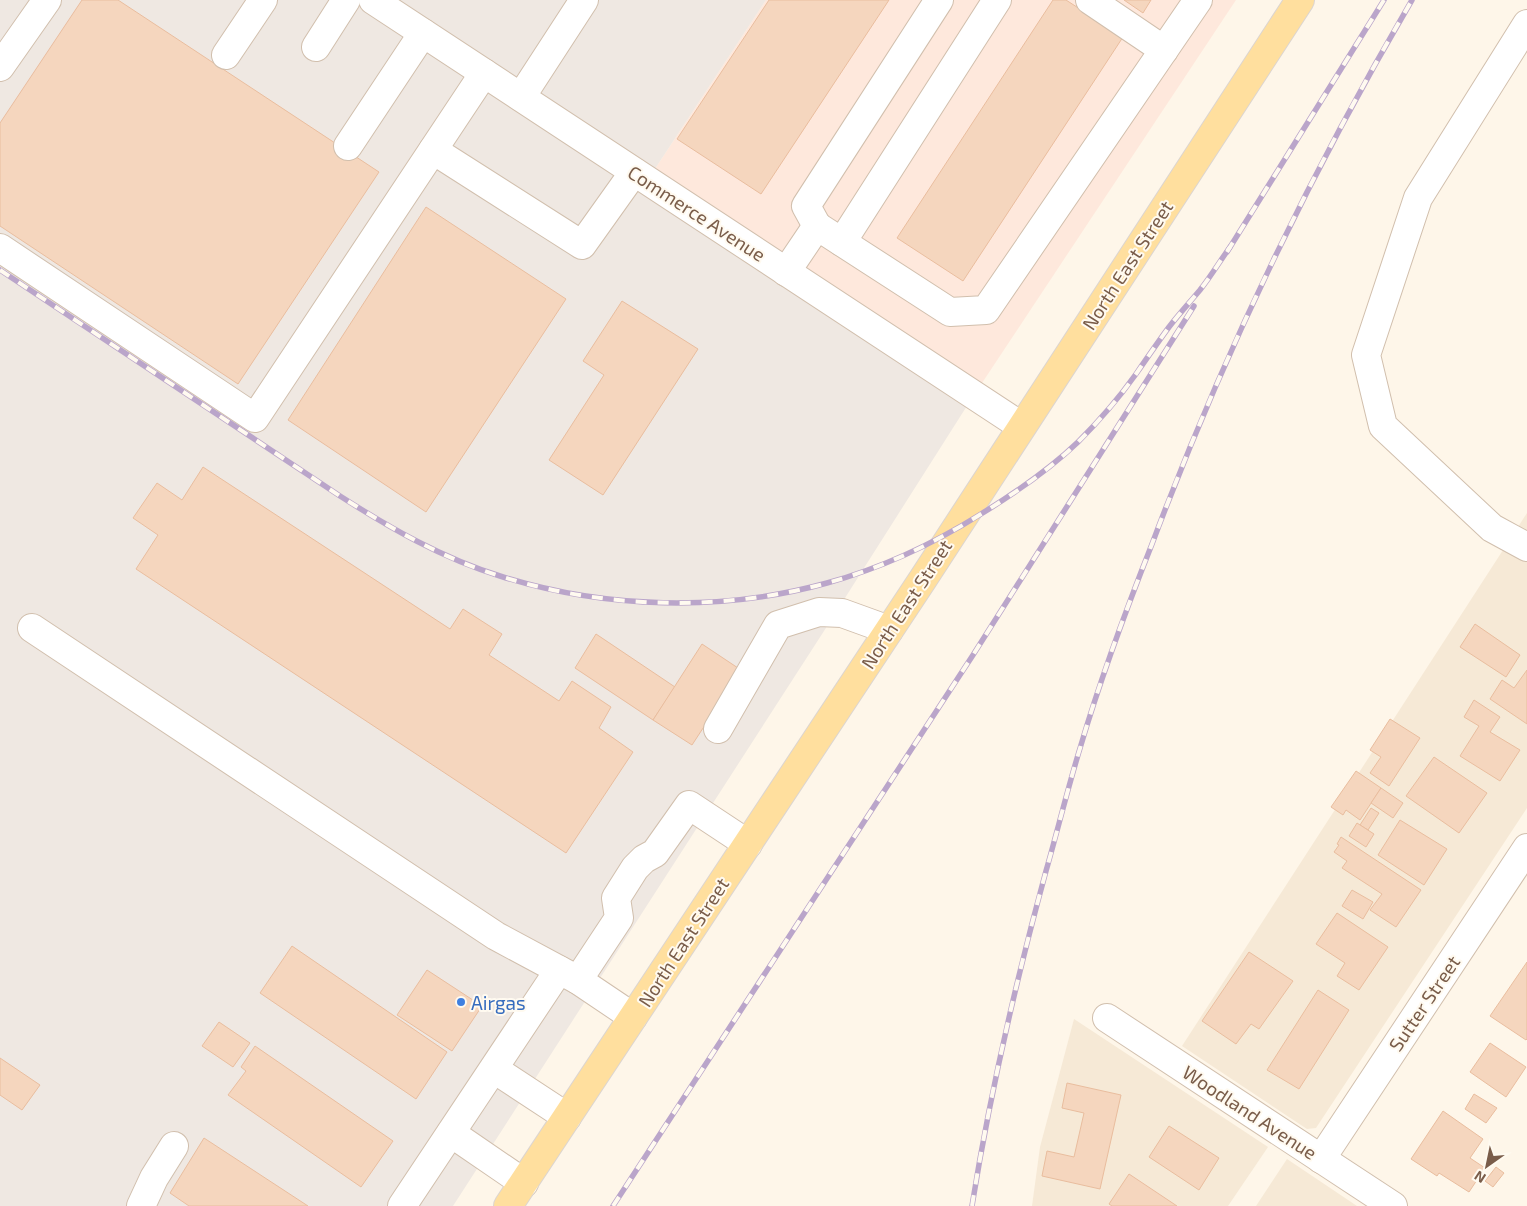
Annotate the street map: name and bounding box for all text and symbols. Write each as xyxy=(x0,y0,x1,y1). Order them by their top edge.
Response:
street label: Commerce Avenue xyxy=(624,160,770,266)
street label: North East Street xyxy=(1077,196,1177,334)
street label: North East Street xyxy=(856,535,956,673)
street label: North East Street xyxy=(633,873,733,1011)
street label: Sutter Street xyxy=(1384,951,1464,1055)
place label: Airgas xyxy=(471,991,526,1014)
marker: Airgas xyxy=(455,996,467,1008)
street label: Woodland Avenue xyxy=(1178,1060,1322,1164)
north arrow xyxy=(1462,1141,1512,1191)
text: N xyxy=(1471,1167,1489,1187)

